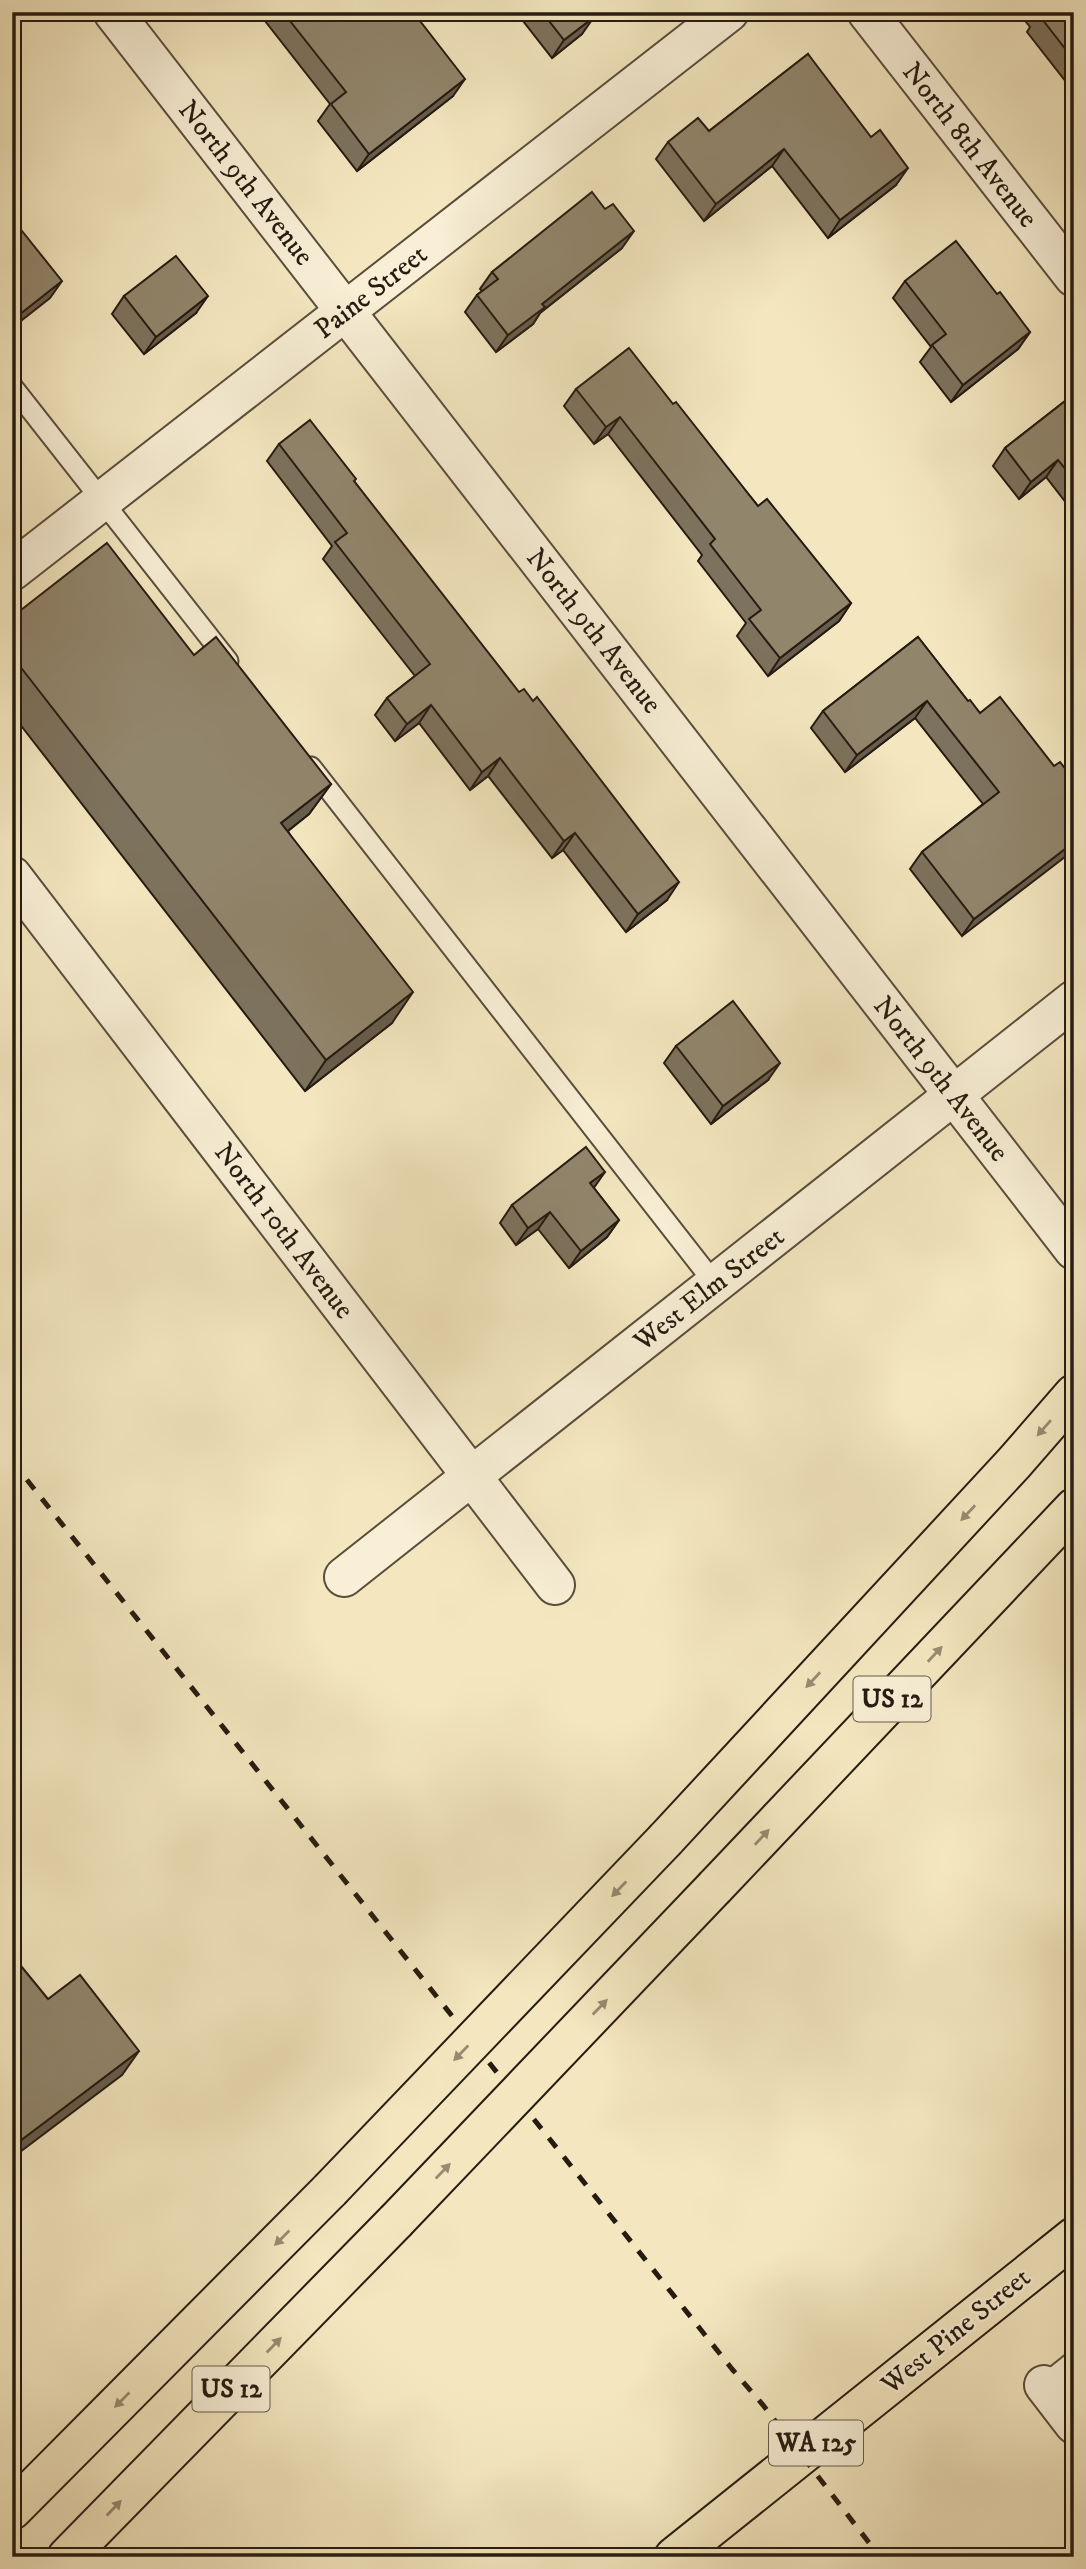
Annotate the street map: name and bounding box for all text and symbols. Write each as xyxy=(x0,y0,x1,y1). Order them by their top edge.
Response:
street label: North 8th Avenue xyxy=(895,55,1045,235)
street label: North 9th Avenue xyxy=(171,93,321,273)
street label: Paine Street xyxy=(308,237,434,347)
street label: North 9th Avenue xyxy=(519,541,669,721)
street label: North 9th Avenue xyxy=(866,989,1016,1169)
street label: North 10th Avenue xyxy=(206,1136,362,1326)
street label: West Elm Street xyxy=(626,1219,791,1359)
one-way arrow xyxy=(1037,1420,1052,1437)
one-way arrow xyxy=(960,1504,976,1521)
one-way arrow xyxy=(927,1646,943,1663)
one-way arrow xyxy=(806,1671,822,1688)
road number: US 12 xyxy=(854,1676,931,1722)
one-way arrow xyxy=(753,1829,769,1846)
one-way arrow xyxy=(611,1880,628,1897)
one-way arrow xyxy=(592,1999,608,2016)
one-way arrow xyxy=(453,2044,470,2061)
one-way arrow xyxy=(434,2163,450,2180)
one-way arrow xyxy=(274,2229,290,2246)
street label: West Pine Street xyxy=(873,2260,1038,2403)
one-way arrow xyxy=(265,2337,282,2354)
road number: US 12 xyxy=(192,2366,270,2412)
one-way arrow xyxy=(114,2391,130,2408)
road number: WA 125 xyxy=(769,2420,863,2466)
one-way arrow xyxy=(106,2500,122,2517)

